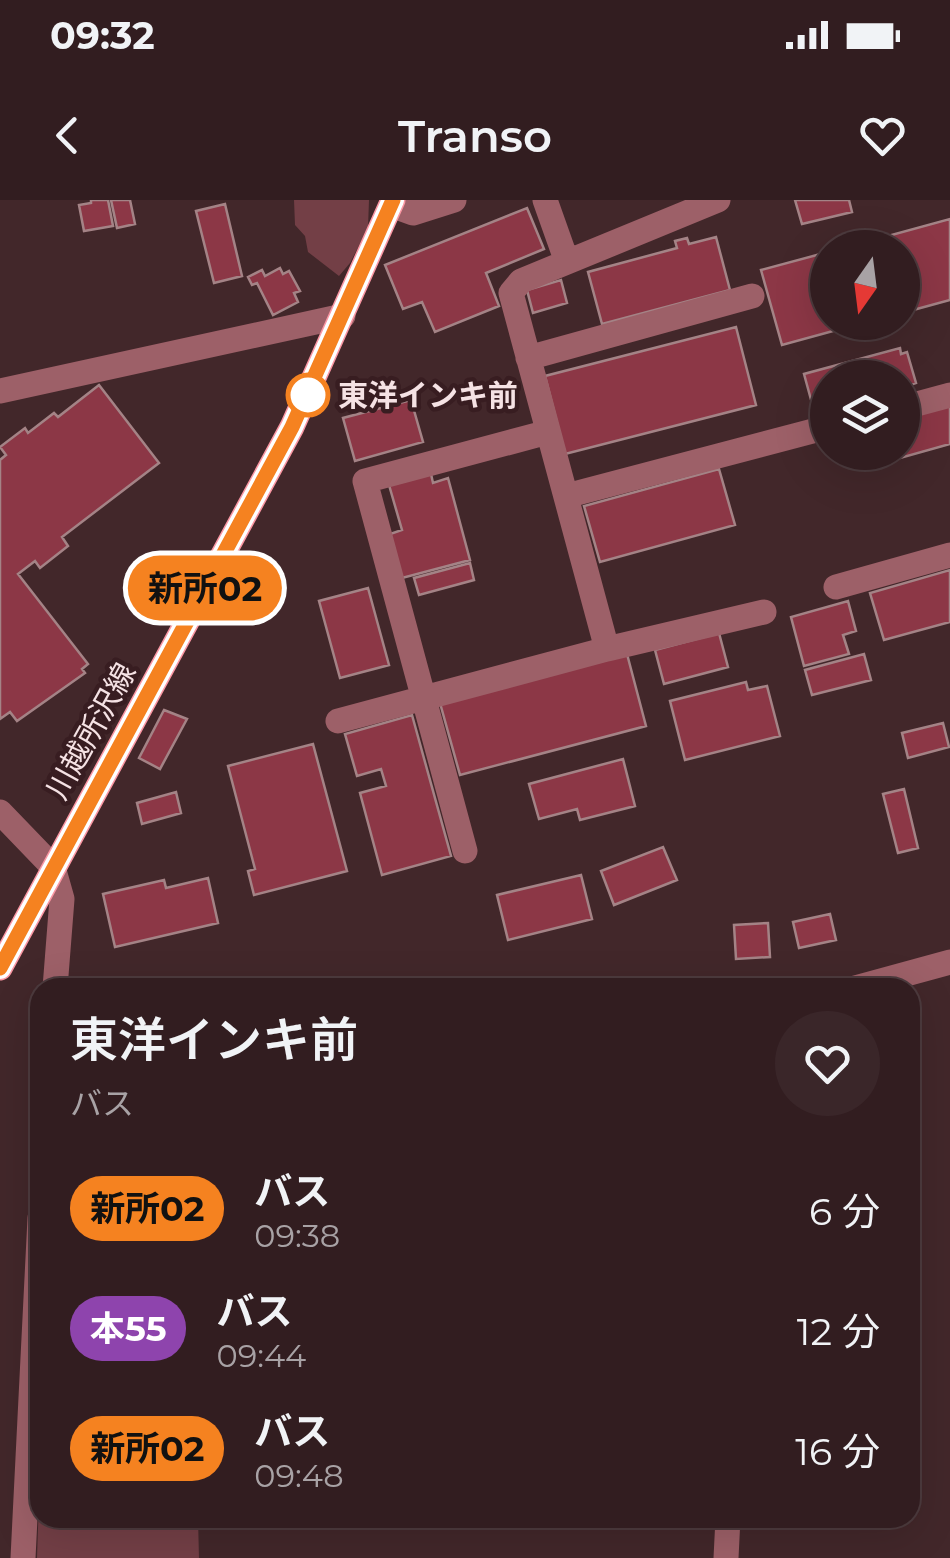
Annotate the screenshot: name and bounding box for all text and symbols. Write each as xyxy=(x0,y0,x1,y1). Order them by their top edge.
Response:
text: 09:32 xyxy=(50,12,155,59)
icon: back xyxy=(40,108,95,163)
text: Transo xyxy=(398,108,552,163)
icon: heart xyxy=(855,108,910,163)
north arrow xyxy=(810,230,920,340)
map controls xyxy=(810,230,920,470)
button: layers xyxy=(810,360,920,470)
marker: 東洋インキ前 xyxy=(287,374,329,416)
place label: 東洋インキ前 xyxy=(338,377,518,414)
line badge: 新所02 xyxy=(135,556,275,620)
text: 新所02 xyxy=(148,567,262,610)
street label: 川越所沢線 xyxy=(38,656,144,806)
text: 東洋インキ前 xyxy=(70,1011,358,1069)
button: heart xyxy=(775,1011,880,1116)
text: バス xyxy=(70,1084,134,1123)
text: バス xyxy=(254,1168,330,1215)
text: 新所02 xyxy=(90,1187,204,1230)
text: 6 分 xyxy=(809,1188,880,1235)
text: 09:38 xyxy=(254,1216,340,1255)
text: バス xyxy=(216,1288,293,1335)
text: 本55 xyxy=(90,1307,166,1350)
text: 12 分 xyxy=(797,1308,880,1355)
text: 09:44 xyxy=(216,1336,306,1375)
text: バス xyxy=(254,1408,330,1455)
text: 新所02 xyxy=(90,1427,204,1470)
text: 16 分 xyxy=(795,1428,880,1475)
text: 09:48 xyxy=(254,1456,344,1495)

